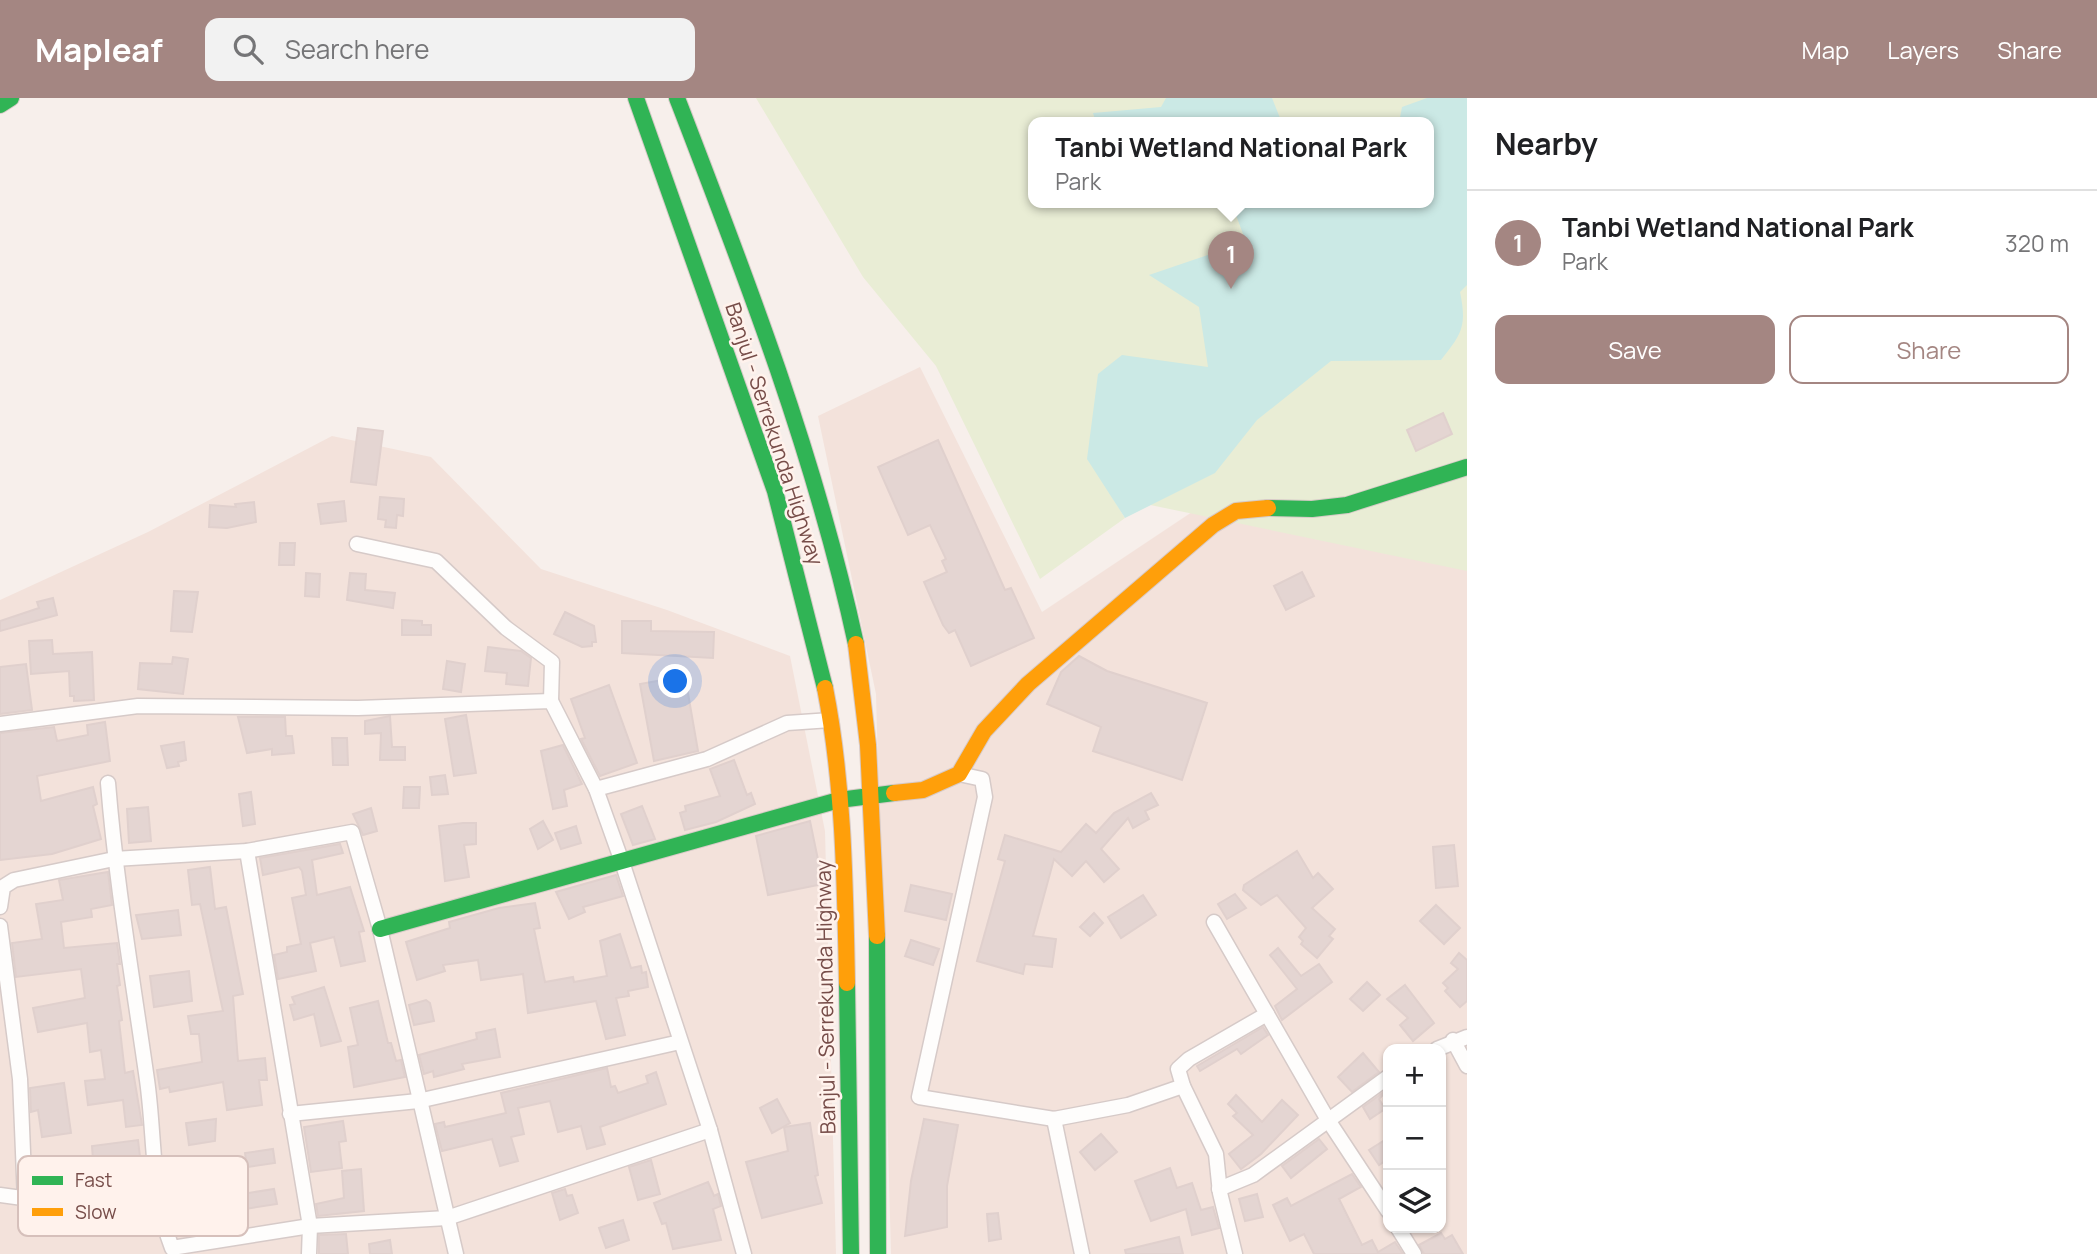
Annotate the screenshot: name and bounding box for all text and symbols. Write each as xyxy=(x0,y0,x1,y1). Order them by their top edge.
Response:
search box xyxy=(205,18,695,81)
text: Mapleaf xyxy=(35,27,163,72)
icon: search xyxy=(229,30,267,68)
text: Search here xyxy=(285,31,429,67)
text: Map xyxy=(1802,33,1849,66)
text: Layers xyxy=(1887,33,1959,66)
text: Share xyxy=(1997,33,2062,66)
popup xyxy=(1028,117,1434,208)
text: Nearby xyxy=(1495,123,1598,164)
text: Tanbi Wetland National Park xyxy=(1055,129,1407,165)
text: Park xyxy=(1055,165,1101,197)
text: Tanbi Wetland National Park xyxy=(1562,209,1914,245)
text: 1 xyxy=(1513,227,1523,259)
text: 320 m xyxy=(2005,227,2069,259)
pin: 1 xyxy=(1208,231,1254,289)
text: Park xyxy=(1562,245,1608,277)
street label: Banjul - Serrekunda Highway xyxy=(719,299,831,569)
button: Save xyxy=(1495,315,1775,384)
button: Share xyxy=(1789,315,2069,384)
your location xyxy=(658,664,692,698)
street label: Banjul - Serrekunda Highway xyxy=(809,859,841,1135)
map controls xyxy=(1383,1044,1446,1233)
button: + xyxy=(1383,1044,1446,1107)
button: − xyxy=(1383,1107,1446,1170)
legend xyxy=(18,1156,248,1236)
text: Fast xyxy=(75,1167,112,1193)
button: layers xyxy=(1383,1170,1446,1233)
text: Slow xyxy=(75,1199,117,1225)

